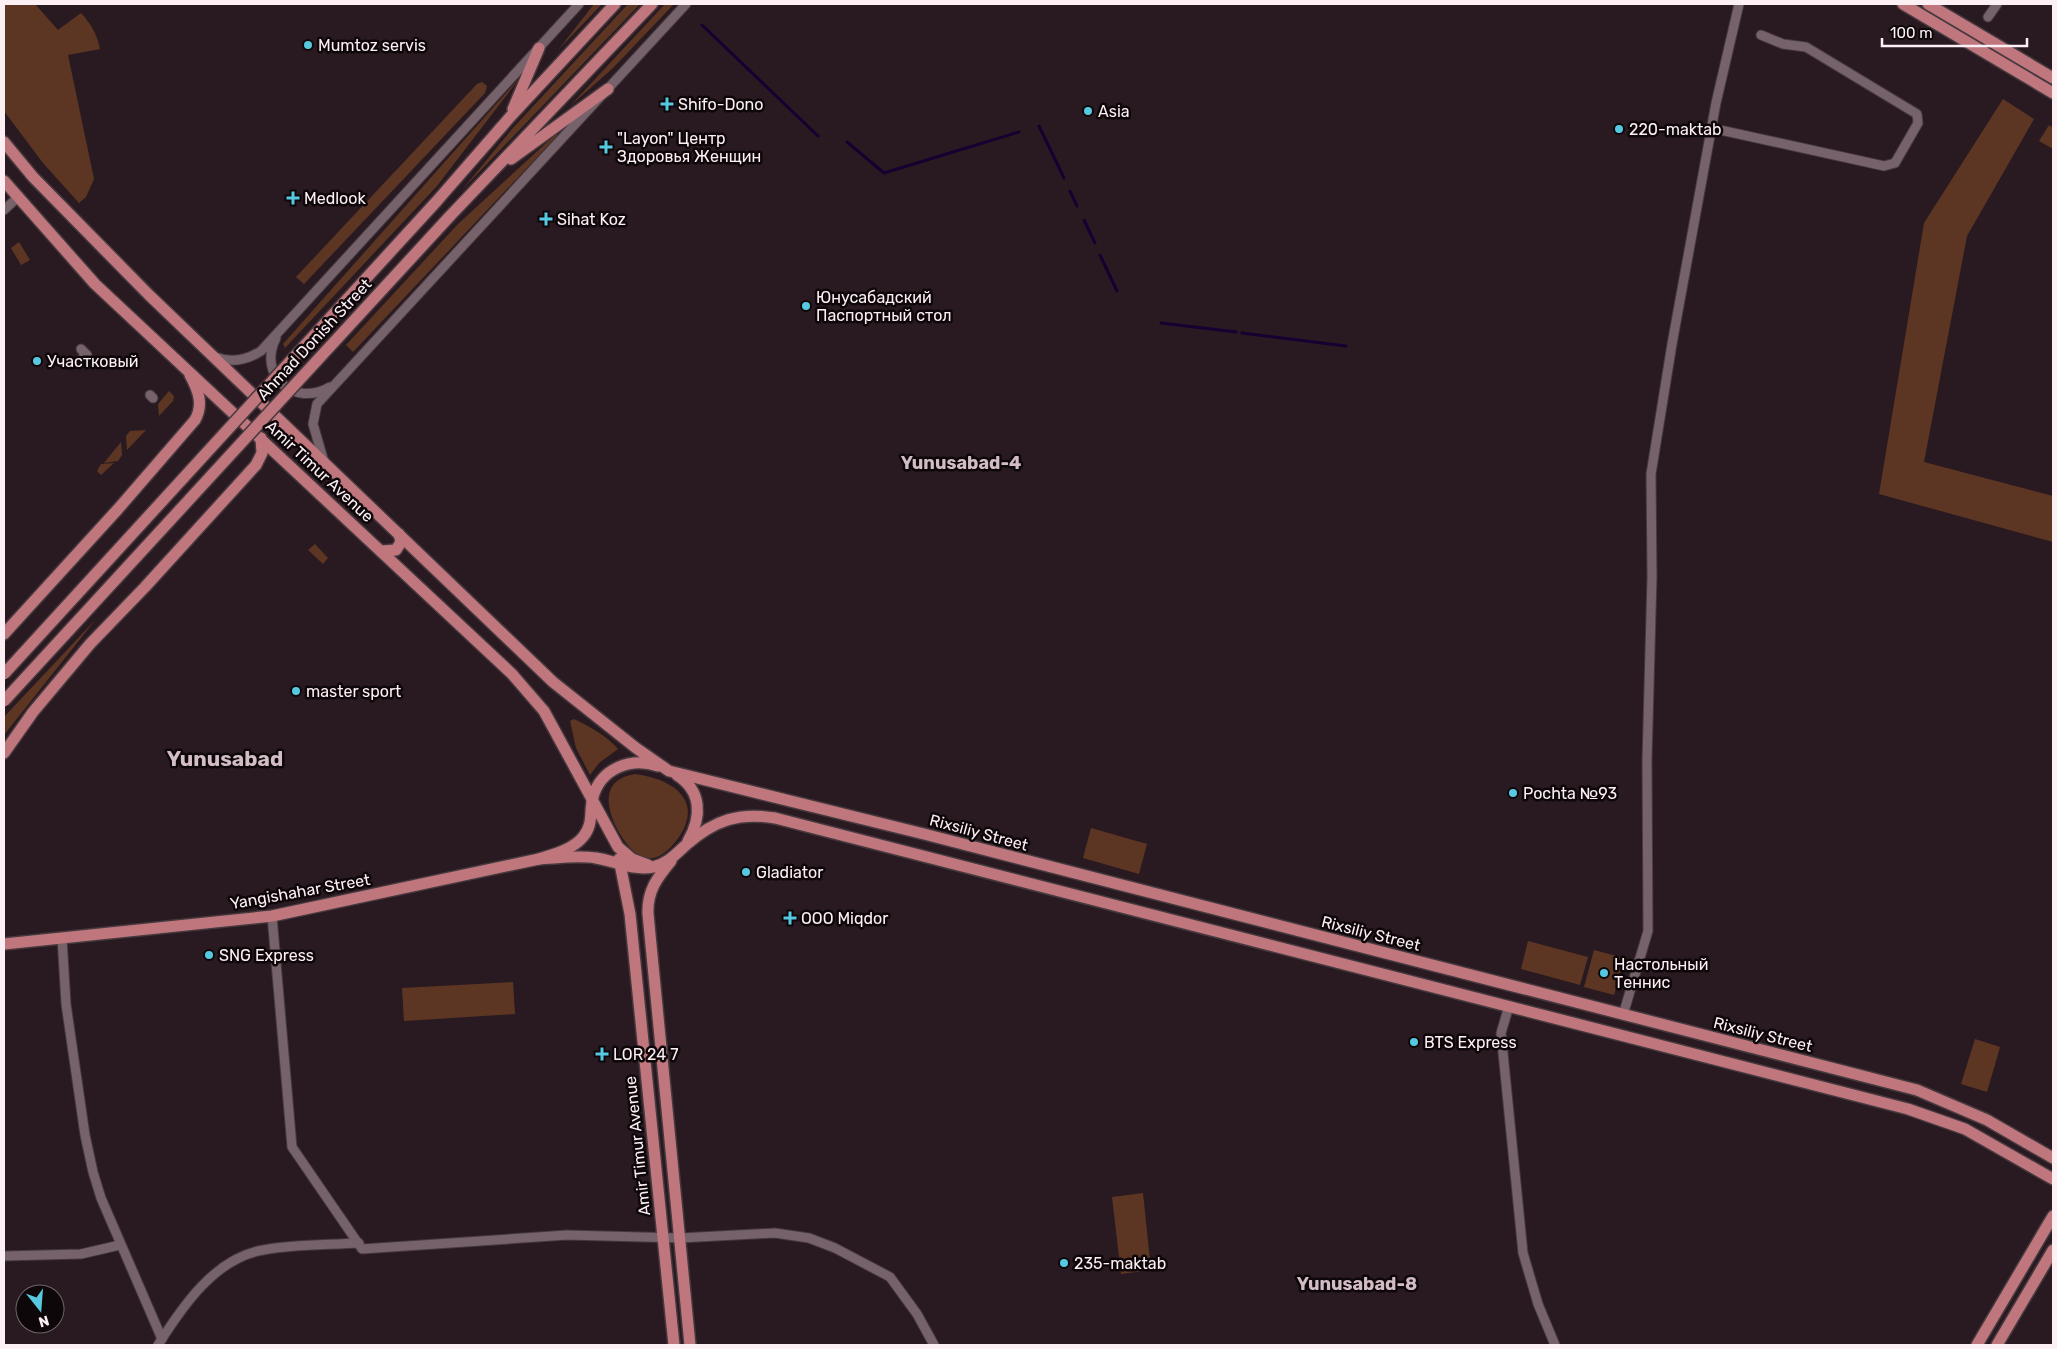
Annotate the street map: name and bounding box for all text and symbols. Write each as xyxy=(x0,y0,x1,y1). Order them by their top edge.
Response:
scale bar xyxy=(1882,15,2027,47)
text: 100 m xyxy=(1890,24,1932,42)
place label: Mumtoz servis xyxy=(318,36,426,55)
marker: Mumtoz servis xyxy=(302,39,314,51)
place label: Shifo-Dono xyxy=(678,95,763,114)
marker: Shifo-Dono xyxy=(660,97,674,111)
place label: Asia xyxy=(1098,102,1130,121)
marker: Asia xyxy=(1082,105,1094,117)
place label: 220-maktab xyxy=(1629,120,1722,139)
marker: 220-maktab xyxy=(1613,123,1625,135)
place label: "Layon" Центр Здоровья Женщин xyxy=(617,129,761,166)
marker: "Layon" Центр Здоровья Женщин xyxy=(599,140,613,154)
place label: Medlook xyxy=(304,189,366,208)
marker: Medlook xyxy=(286,191,300,205)
place label: Sihat Koz xyxy=(557,210,626,229)
marker: Sihat Koz xyxy=(539,212,553,226)
street label: Ahmad Donish Street xyxy=(253,275,375,404)
place label: Юнусабадский Паспортный стол xyxy=(816,288,952,325)
marker: Юнусабадский Паспортный стол xyxy=(800,300,812,312)
place label: Участковый xyxy=(47,352,139,371)
marker: Участковый xyxy=(31,355,43,367)
street label: Amir Timur Avenue xyxy=(262,417,377,526)
district label: Yunusabad-4 xyxy=(901,452,1021,474)
place label: master sport xyxy=(306,682,401,701)
marker: master sport xyxy=(290,685,302,697)
district label: Yunusabad xyxy=(167,746,283,771)
place label: Pochta №93 xyxy=(1523,784,1617,803)
marker: Pochta №93 xyxy=(1507,787,1519,799)
street label: Rixsiliy Street xyxy=(927,810,1030,855)
place label: Gladiator xyxy=(756,863,823,882)
marker: Gladiator xyxy=(740,866,752,878)
street label: Yangishahar Street xyxy=(229,870,372,913)
place label: OOO Miqdor xyxy=(801,909,888,928)
marker: OOO Miqdor xyxy=(783,911,797,925)
street label: Rixsiliy Street xyxy=(1319,912,1422,955)
place label: SNG Express xyxy=(219,946,314,965)
marker: SNG Express xyxy=(203,949,215,961)
place label: Настольный Теннис xyxy=(1614,955,1708,992)
marker: Настольный Теннис xyxy=(1598,967,1610,979)
street label: Rixsiliy Street xyxy=(1711,1013,1814,1056)
place label: BTS Express xyxy=(1424,1033,1517,1052)
marker: BTS Express xyxy=(1408,1036,1420,1048)
place label: LOR 24 7 xyxy=(613,1045,678,1064)
marker: LOR 24 7 xyxy=(595,1047,609,1061)
street label: Amir Timur Avenue xyxy=(621,1075,654,1217)
place label: 235-maktab xyxy=(1074,1254,1166,1273)
marker: 235-maktab xyxy=(1058,1257,1070,1269)
district label: Yunusabad-8 xyxy=(1297,1273,1417,1295)
north arrow xyxy=(15,1284,65,1334)
text: N xyxy=(36,1311,51,1331)

